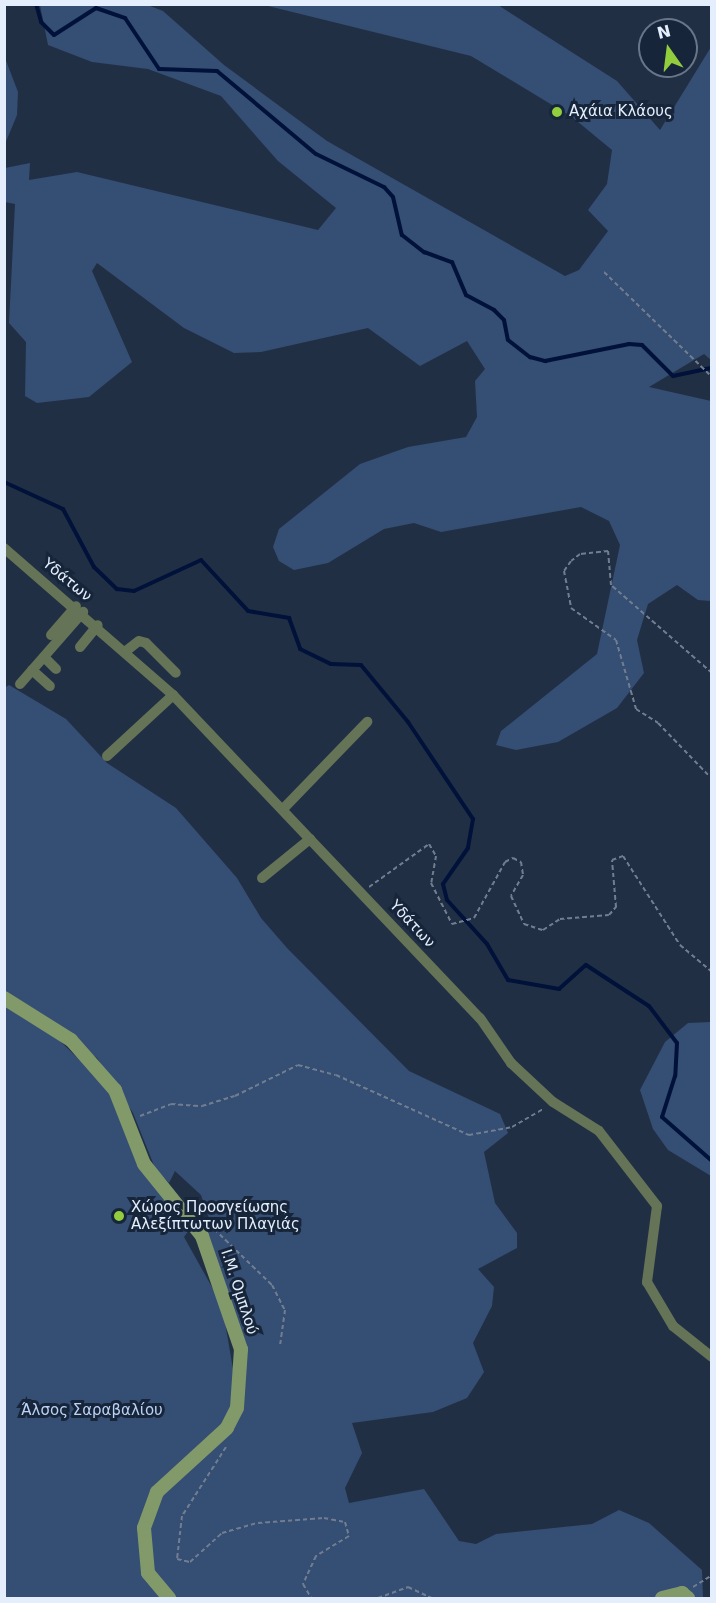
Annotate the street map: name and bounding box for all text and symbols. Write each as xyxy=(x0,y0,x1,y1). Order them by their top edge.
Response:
north arrow xyxy=(638,18,698,78)
text: N xyxy=(655,21,673,43)
place label: Αχάια Κλάους xyxy=(569,103,673,121)
marker: Αχάια Κλάους xyxy=(550,105,564,119)
street label: Υδάτων xyxy=(39,555,95,605)
street label: Υδάτων xyxy=(386,897,438,951)
place label: Χώρος Προσγείωσης Αλεξίπτωτων Πλαγιάς xyxy=(131,1198,300,1233)
marker: Χώρος Προσγείωσης Αλεξίπτωτων Πλαγιάς xyxy=(112,1209,126,1223)
street label: Ι.Μ. Ομπλού xyxy=(217,1247,261,1337)
park label: Άλσος Σαραβαλίου xyxy=(21,1402,163,1420)

